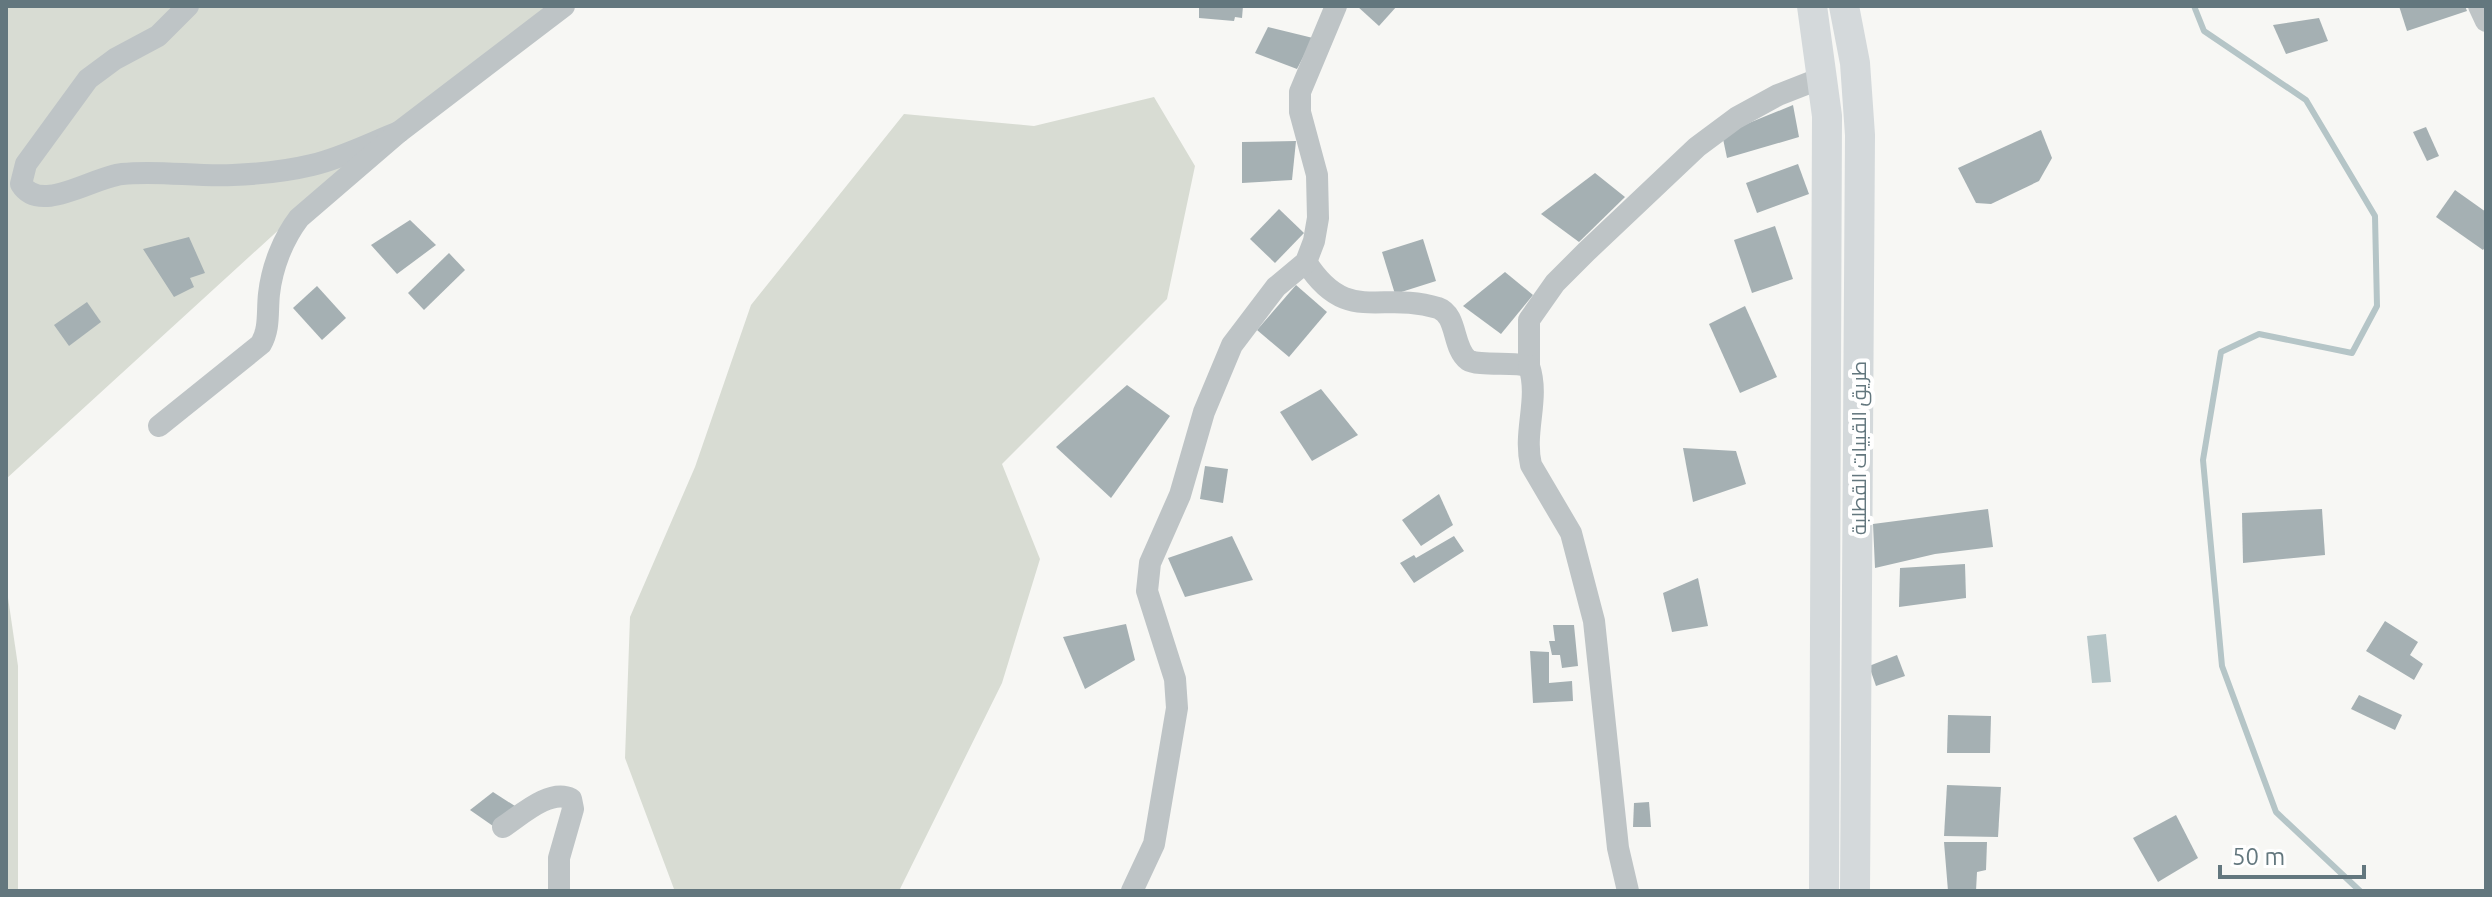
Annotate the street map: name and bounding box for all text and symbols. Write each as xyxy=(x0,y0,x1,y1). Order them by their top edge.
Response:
street label: طريق القبيات القطلبة xyxy=(1847,361,1872,535)
scale bar xyxy=(2220,829,2364,879)
text: 50 m xyxy=(2232,843,2285,870)

